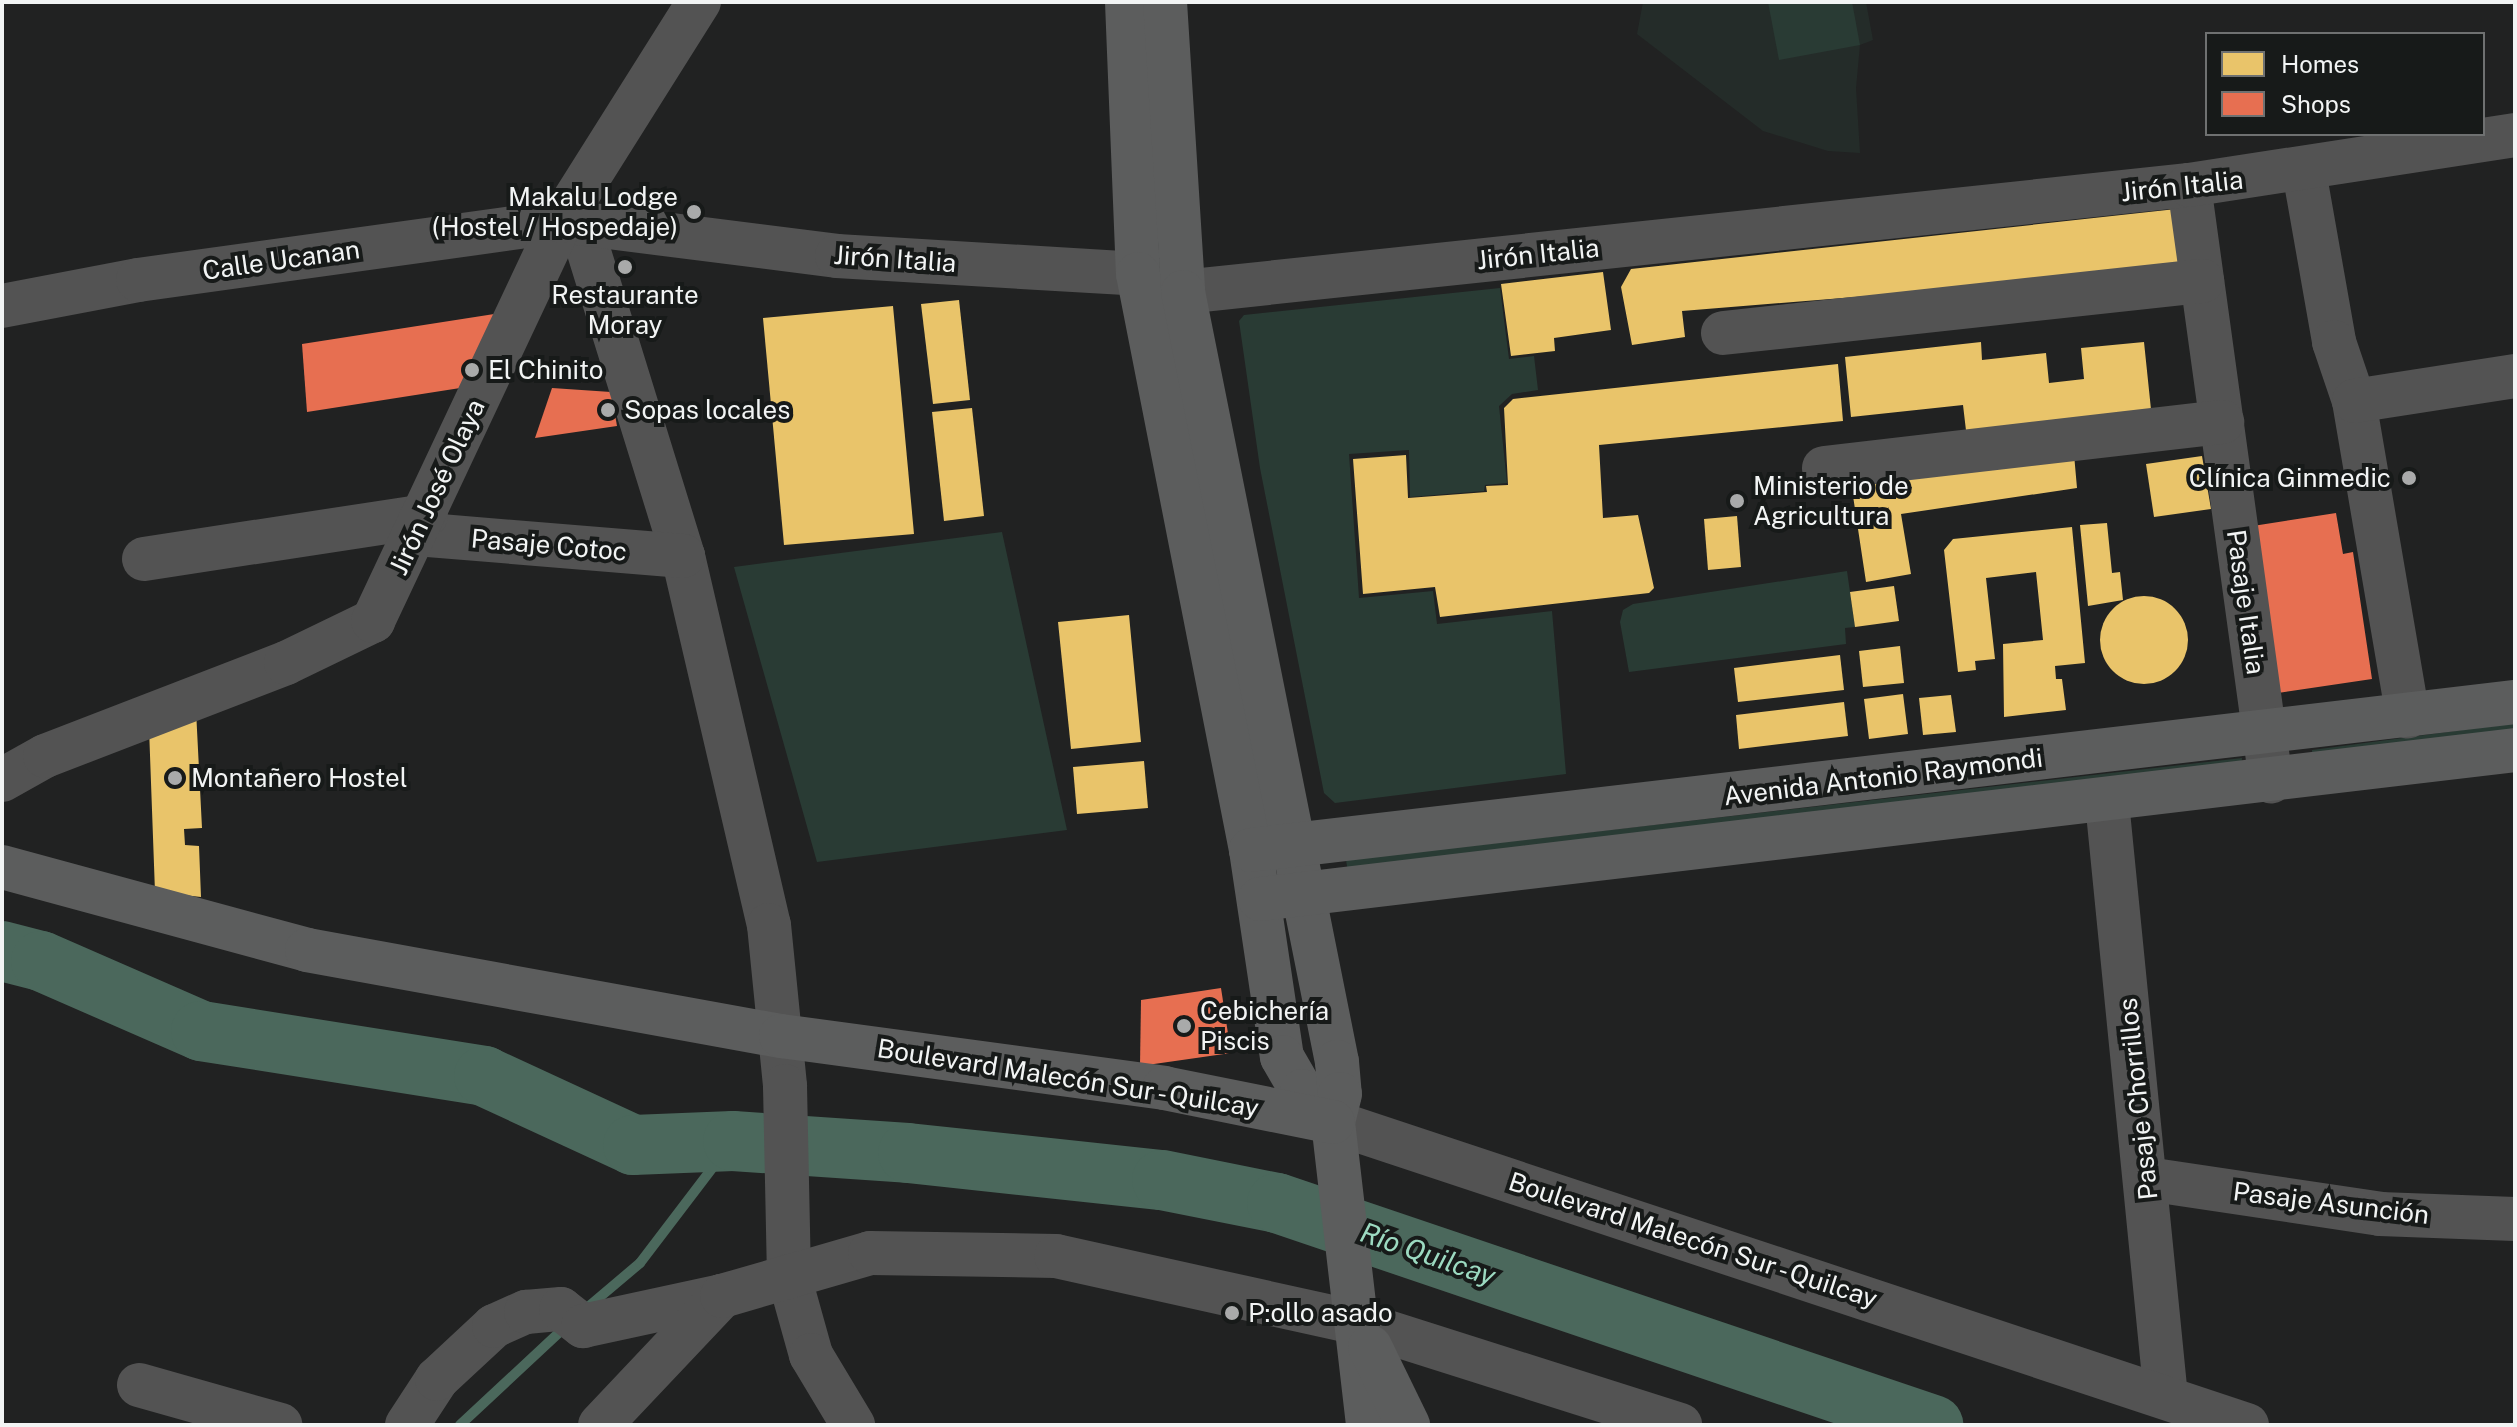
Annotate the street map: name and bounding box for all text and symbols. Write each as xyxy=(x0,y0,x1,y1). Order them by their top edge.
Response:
legend xyxy=(2205,32,2485,136)
text: Homes xyxy=(2281,50,2359,78)
text: Shops xyxy=(2281,90,2351,118)
street label: Jirón Italia xyxy=(2119,164,2245,208)
place label: Makalu Lodge (Hostel / Hospedaje) xyxy=(432,181,678,242)
marker: Makalu Lodge (Hostel / Hospedaje) xyxy=(685,203,703,221)
street label: Jirón Italia xyxy=(1475,232,1601,276)
street label: Calle Ucanan xyxy=(200,234,362,286)
street label: Jirón Italia xyxy=(833,239,957,279)
marker: Restaurante Moray xyxy=(616,258,634,276)
place label: Restaurante Moray xyxy=(551,279,699,340)
place label: El Chinito xyxy=(488,354,603,386)
marker: El Chinito xyxy=(463,361,481,379)
street label: Jirón José Olaya xyxy=(383,394,491,580)
place label: Sopas locales xyxy=(624,394,790,426)
marker: Sopas locales xyxy=(599,401,617,419)
place label: Clínica Ginmedic xyxy=(2189,462,2391,494)
marker: Clínica Ginmedic xyxy=(2398,467,2420,489)
place label: Ministerio de Agricultura xyxy=(1753,470,1909,532)
marker: Ministerio de Agricultura xyxy=(1728,492,1746,510)
street label: Pasaje Cotoc xyxy=(470,523,628,567)
street label: Pasaje Italia xyxy=(2220,527,2272,677)
street label: Avenida Antonio Raymondi xyxy=(1722,742,2044,812)
place label: Montañero Hostel xyxy=(191,762,408,794)
marker: Montañero Hostel xyxy=(166,769,184,787)
place label: Cebichería Piscis xyxy=(1200,995,1329,1056)
street label: Pasaje Chorrillos xyxy=(2112,996,2164,1202)
marker: Cebichería Piscis xyxy=(1175,1017,1193,1035)
street label: Boulevard Malecón Sur - Quilcay xyxy=(871,1032,1265,1124)
street label: Boulevard Malecón Sur - Quilcay xyxy=(1501,1164,1885,1316)
street label: Pasaje Asunción xyxy=(2231,1175,2431,1231)
water label: Río Quilcay xyxy=(1356,1215,1500,1293)
place label: P:ollo asado xyxy=(1248,1297,1393,1329)
marker: P:ollo asado xyxy=(1223,1304,1241,1322)

